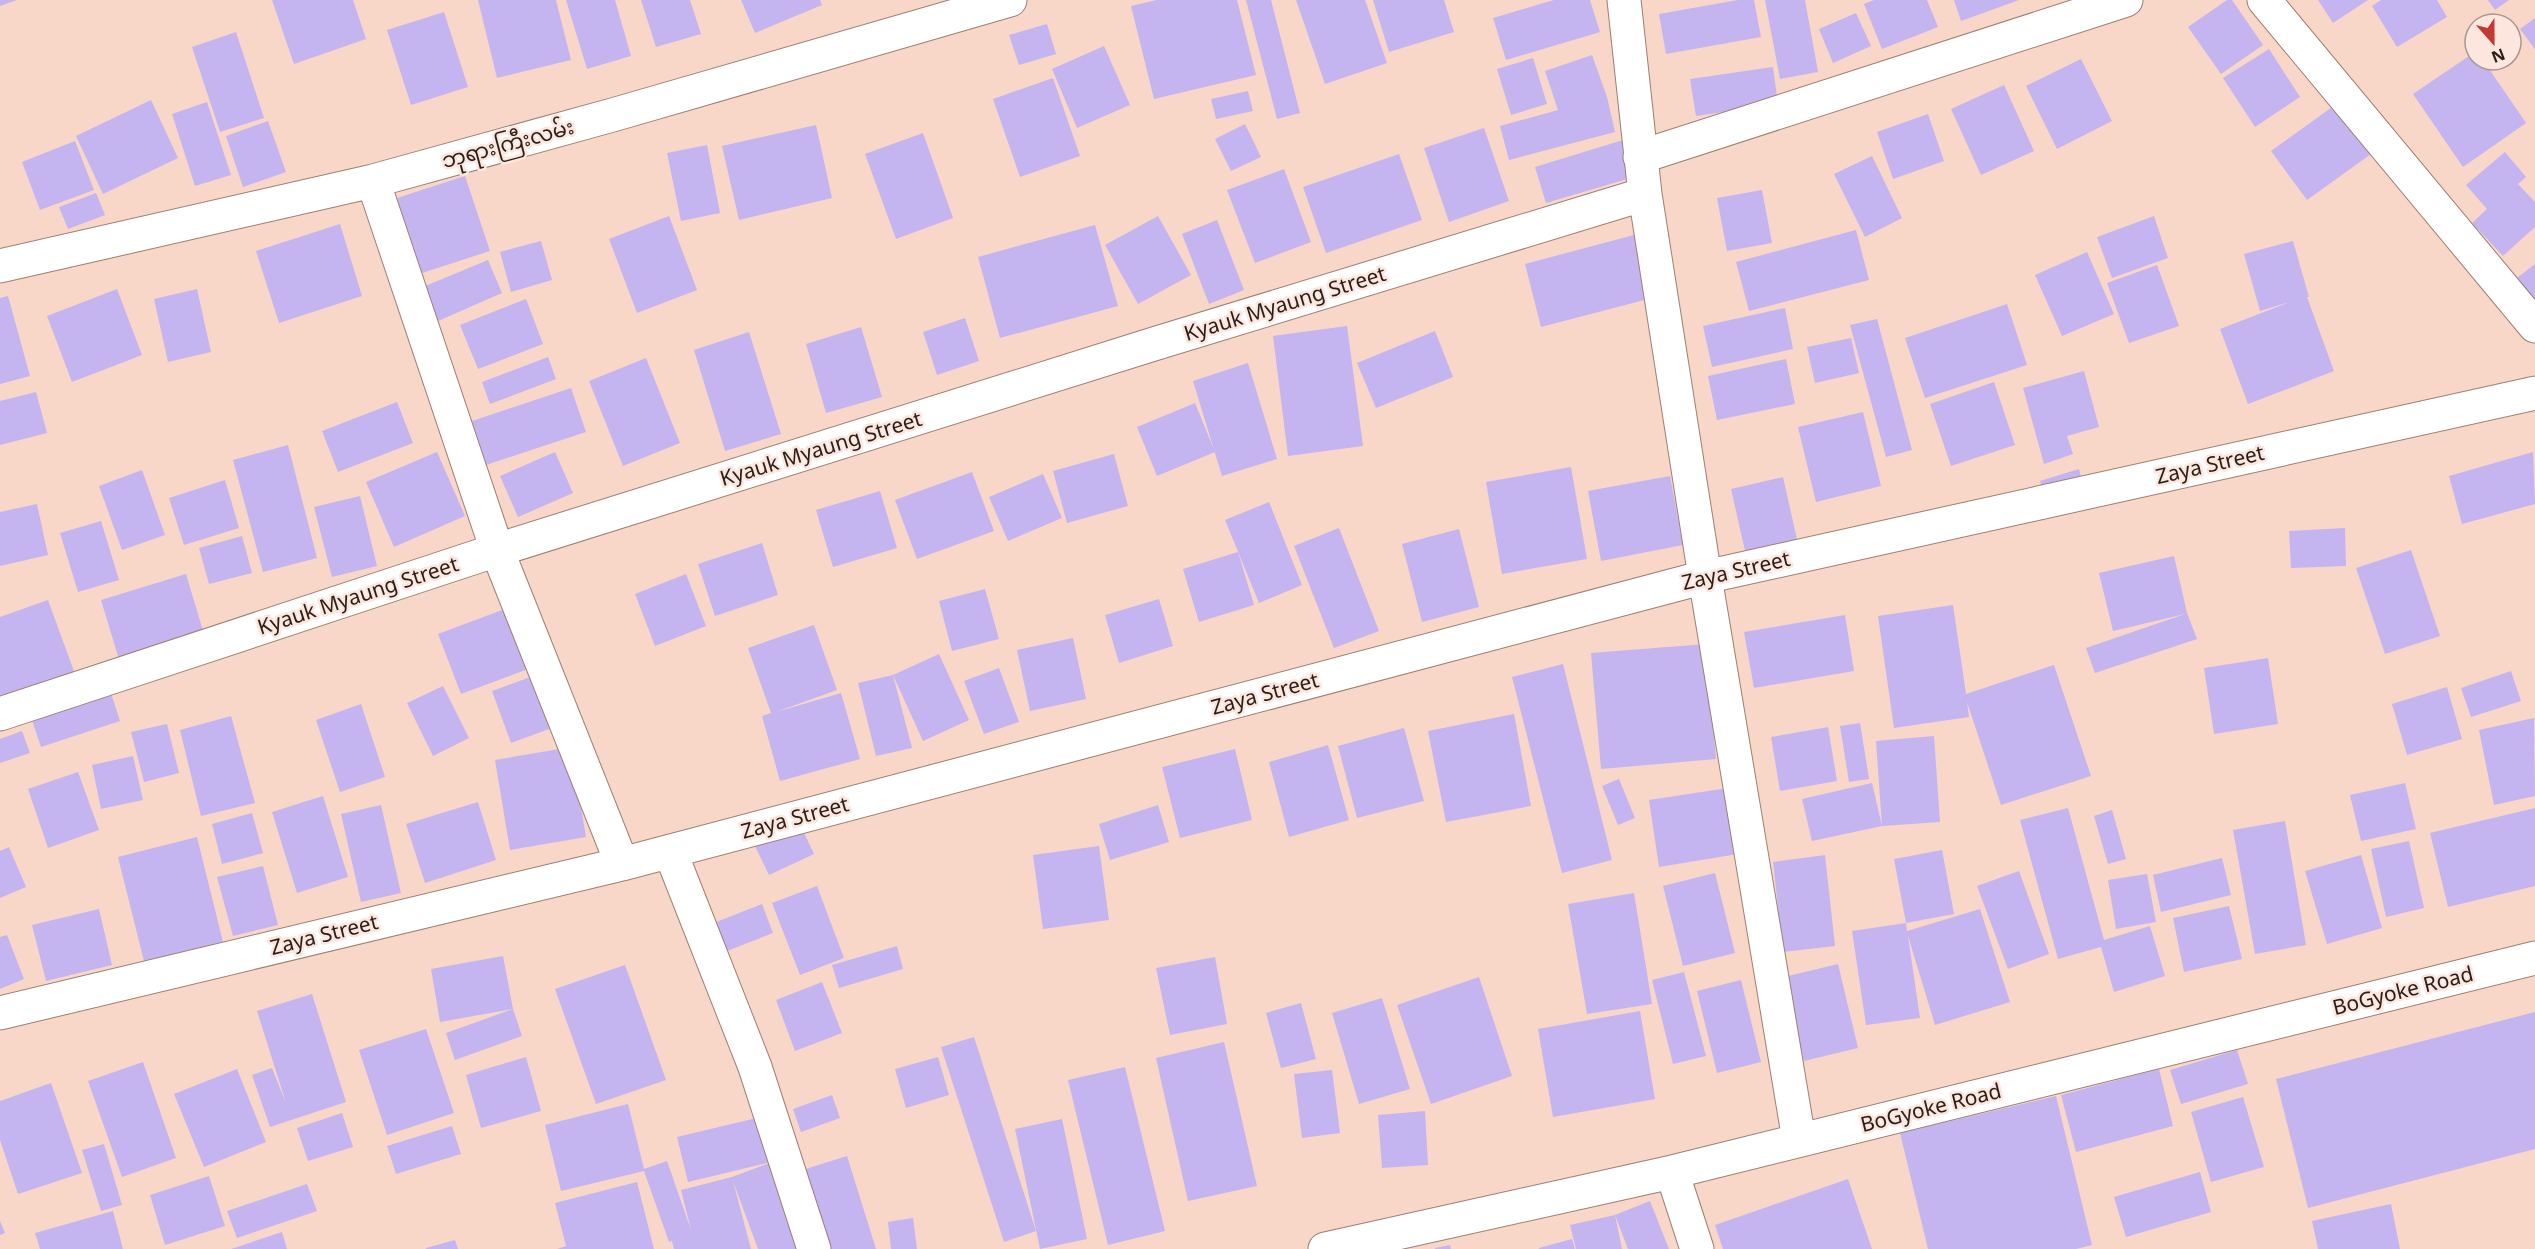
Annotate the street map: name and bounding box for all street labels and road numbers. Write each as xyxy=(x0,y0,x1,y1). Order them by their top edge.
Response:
street label: ဘုရားကြီးလမ်း xyxy=(437,106,580,186)
street label: Kyauk Myaung Street xyxy=(1179,253,1393,359)
street label: Kyauk Myaung Street xyxy=(715,398,929,504)
street label: Zaya Street xyxy=(2151,432,2270,502)
street label: Zaya Street xyxy=(1677,538,1796,608)
street label: Kyauk Myaung Street xyxy=(252,544,466,652)
street label: Zaya Street xyxy=(1206,659,1325,732)
street label: Zaya Street xyxy=(736,783,855,856)
street label: Zaya Street xyxy=(265,901,384,973)
street label: BoGyoke Road xyxy=(2328,953,2479,1033)
street label: BoGyoke Road xyxy=(1856,1070,2007,1150)

